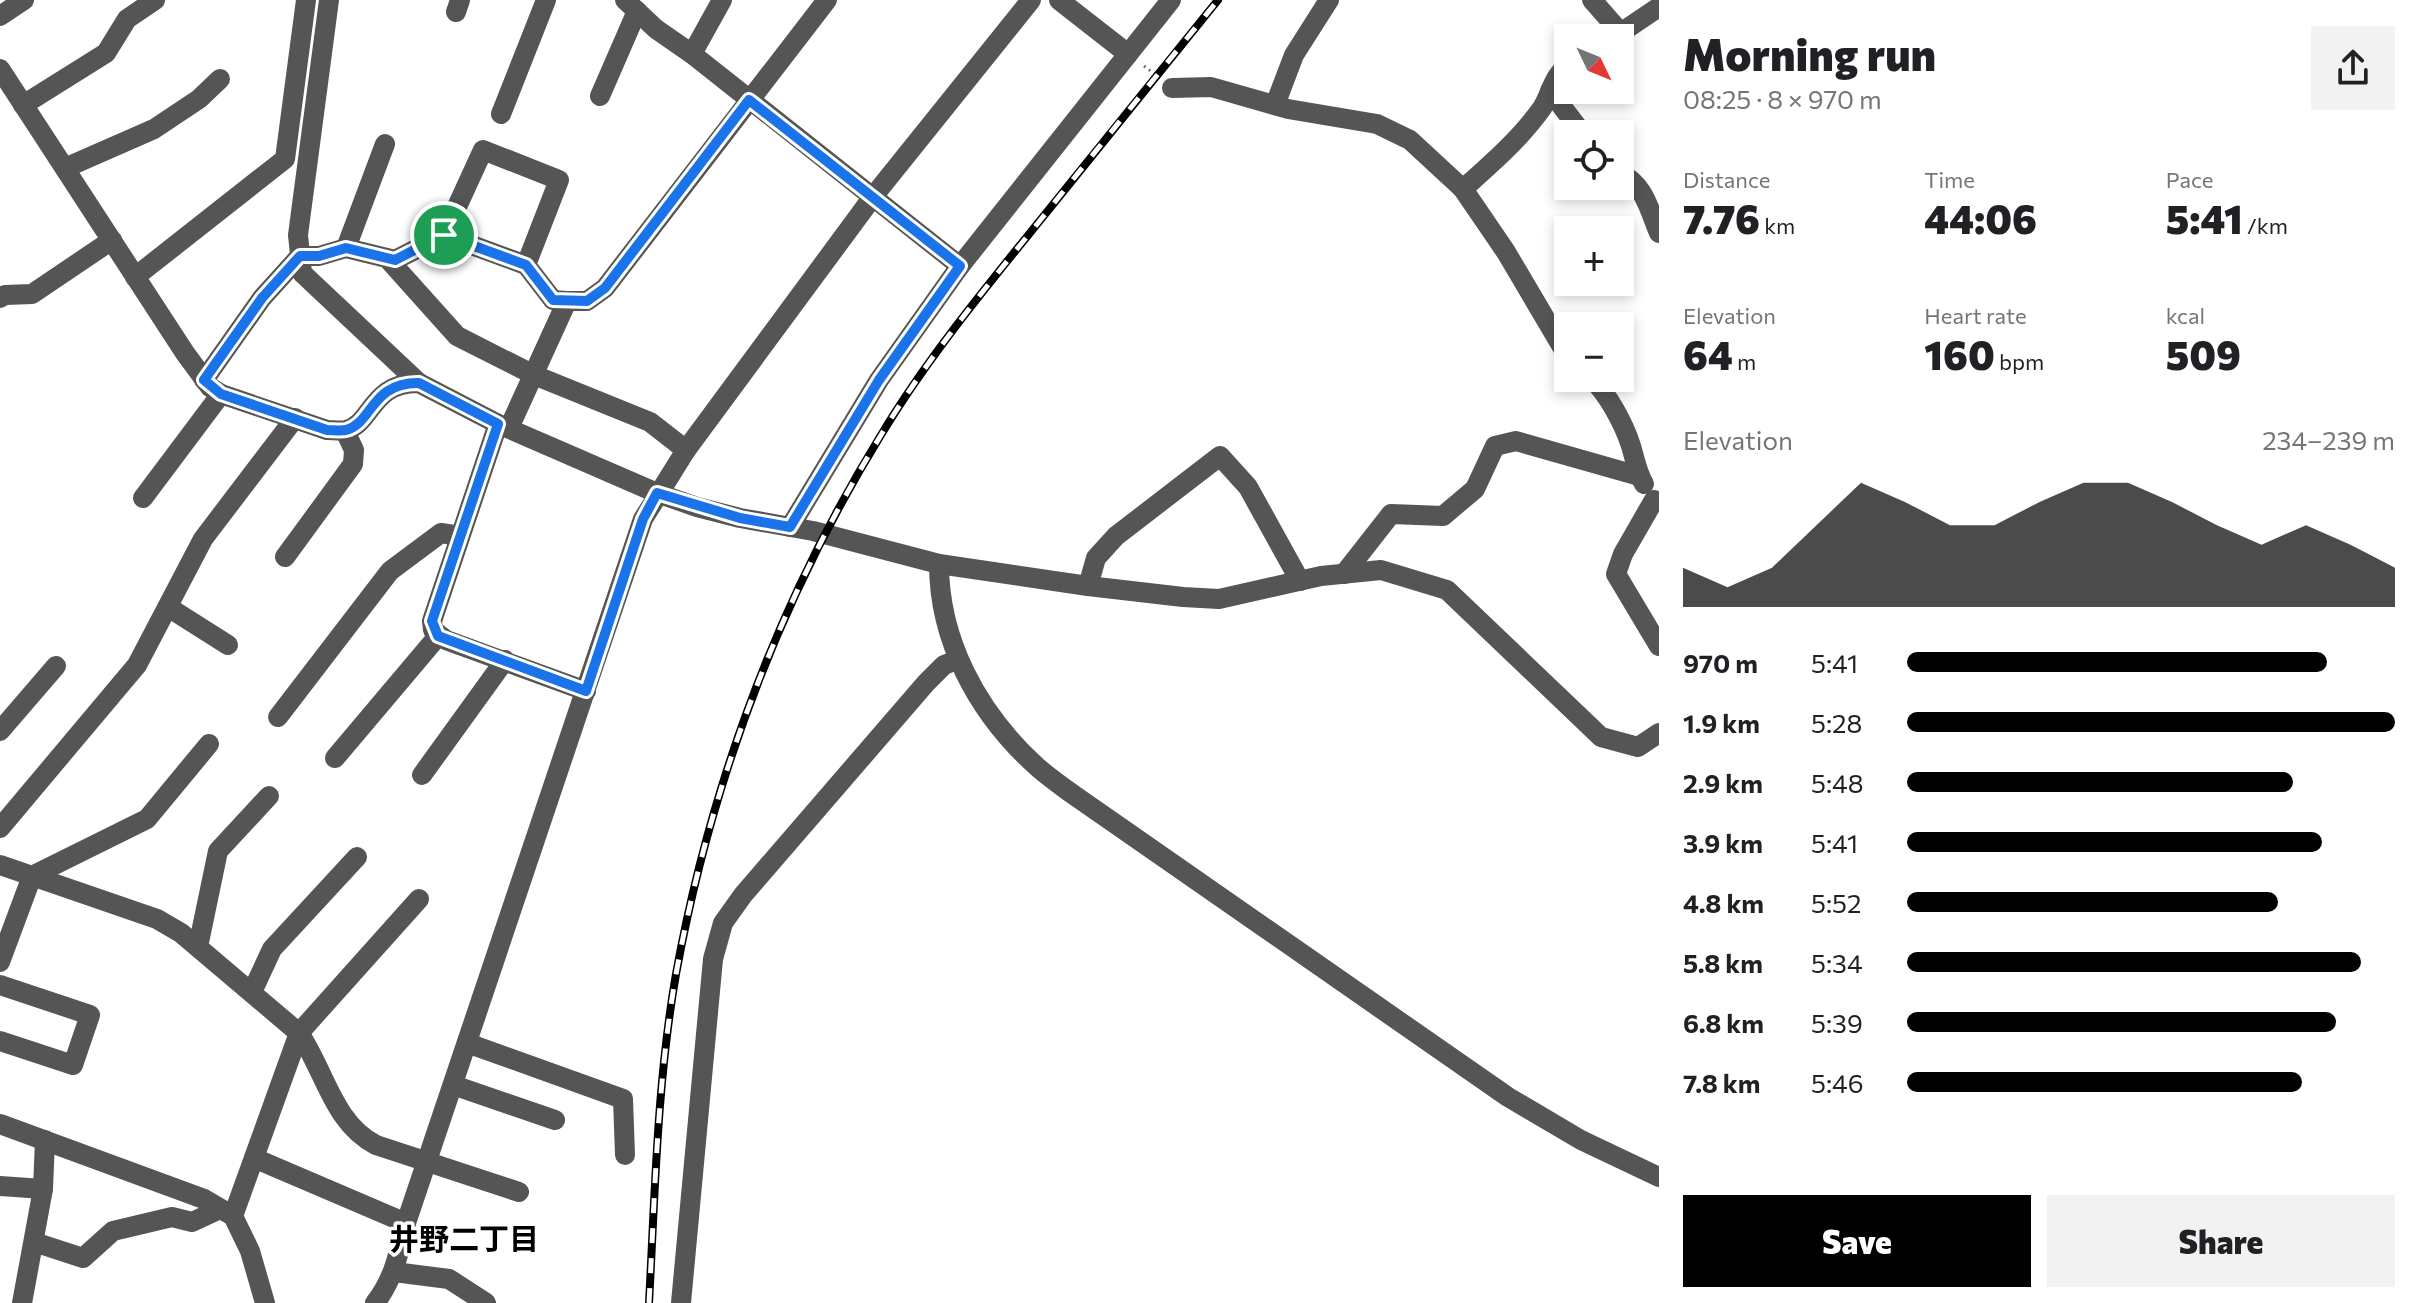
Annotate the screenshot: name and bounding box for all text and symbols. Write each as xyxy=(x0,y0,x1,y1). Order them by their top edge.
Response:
north arrow xyxy=(1554,24,1634,104)
map controls xyxy=(1554,24,1634,392)
text: Morning run xyxy=(1683,26,1936,80)
button: share xyxy=(2311,26,2395,110)
text: 08:25 · 8 × 970 m xyxy=(1683,83,1882,114)
button: locate xyxy=(1554,120,1634,200)
text: Distance xyxy=(1683,166,1770,193)
text: Time xyxy=(1924,166,1975,193)
text: Pace xyxy=(2166,166,2213,193)
text: 7.76 xyxy=(1683,193,1760,242)
text: 44:06 xyxy=(1924,193,2037,242)
text: 5:41 xyxy=(2166,193,2243,242)
pin xyxy=(410,201,478,269)
text: km xyxy=(1760,212,1795,239)
text: /km xyxy=(2243,212,2288,239)
icon: arrive xyxy=(422,213,466,257)
button: + xyxy=(1554,216,1634,296)
text: Elevation xyxy=(1683,302,1776,329)
text: Heart rate xyxy=(1924,302,2027,329)
text: kcal xyxy=(2166,302,2205,329)
button: − xyxy=(1554,312,1634,392)
text: 64 xyxy=(1683,329,1733,378)
text: 160 xyxy=(1924,329,1995,378)
text: 509 xyxy=(2166,329,2241,378)
text: m xyxy=(1733,348,1756,375)
text: bpm xyxy=(1995,348,2044,375)
text: Elevation xyxy=(1683,424,1793,455)
text: 234–239 m xyxy=(2262,424,2395,455)
text: 970 m xyxy=(1683,647,1758,678)
text: 5:41 xyxy=(1811,647,1858,678)
text: 1.9 km xyxy=(1683,707,1760,738)
text: 5:28 xyxy=(1811,707,1862,738)
text: 2.9 km xyxy=(1683,767,1763,798)
text: 5:48 xyxy=(1811,767,1863,798)
text: 3.9 km xyxy=(1683,827,1763,858)
text: 5:41 xyxy=(1811,827,1858,858)
text: 4.8 km xyxy=(1683,887,1764,918)
text: 5:52 xyxy=(1811,887,1861,918)
text: 5.8 km xyxy=(1683,947,1763,978)
text: 5:34 xyxy=(1811,947,1863,978)
text: 6.8 km xyxy=(1683,1007,1764,1038)
text: 5:39 xyxy=(1811,1007,1863,1038)
text: 7.8 km xyxy=(1683,1067,1760,1098)
text: 5:46 xyxy=(1811,1067,1863,1098)
button: Save xyxy=(1683,1195,2031,1287)
button: Share xyxy=(2047,1195,2395,1287)
district label: 井野二丁目 xyxy=(389,1219,539,1256)

